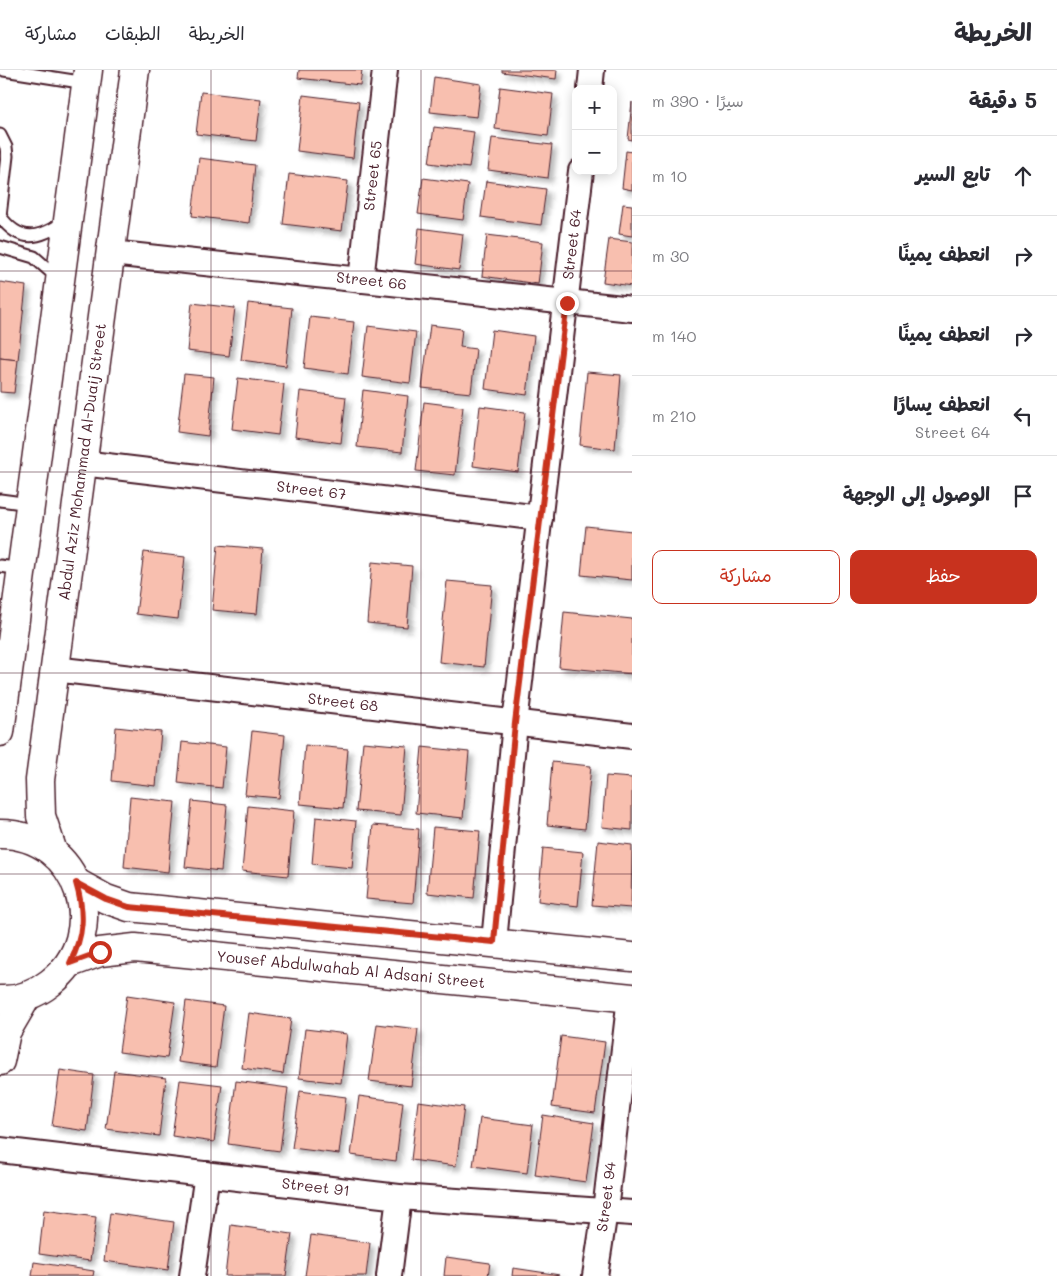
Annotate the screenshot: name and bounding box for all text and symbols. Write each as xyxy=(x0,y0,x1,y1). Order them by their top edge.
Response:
text: الخريطة xyxy=(954,16,1032,47)
text: مشاركة xyxy=(25,21,77,45)
text: الطبقات xyxy=(105,21,161,45)
text: الخريطة xyxy=(189,21,245,45)
map controls xyxy=(572,85,617,175)
button: + xyxy=(572,85,617,130)
text: 5 دقيقة xyxy=(969,86,1037,113)
text: سيرًا · 390 m xyxy=(652,90,744,111)
button: − xyxy=(572,130,617,175)
street label: Street 65 xyxy=(358,139,386,212)
text: تابع السير xyxy=(915,161,990,186)
icon: ahead xyxy=(1009,162,1037,190)
text: 10 m xyxy=(652,165,687,186)
street label: Street 64 xyxy=(557,208,585,280)
text: انعطف يمينًا xyxy=(898,241,990,266)
icon: right xyxy=(1009,242,1037,270)
text: 30 m xyxy=(652,245,689,266)
street label: Street 66 xyxy=(335,266,408,294)
route end xyxy=(556,292,579,315)
text: انعطف يمينًا xyxy=(898,321,990,346)
street label: Abdul Aziz Mohammad Al-Duaij Street xyxy=(53,322,110,602)
icon: right xyxy=(1009,322,1037,350)
text: 140 m xyxy=(652,325,696,346)
text: انعطف يسارًا xyxy=(893,391,990,416)
icon: left xyxy=(1009,402,1037,430)
text: 210 m xyxy=(652,405,696,426)
text: Street 64 xyxy=(915,421,990,442)
street label: Street 67 xyxy=(276,475,347,504)
text: الوصول إلى الوجهة xyxy=(843,481,990,506)
icon: arrive xyxy=(1009,482,1037,510)
button: مشاركة xyxy=(652,550,840,604)
button: حفظ xyxy=(850,550,1037,604)
street label: Street 68 xyxy=(307,688,379,716)
route start xyxy=(89,941,112,964)
street label: Yousef Abdulwahab Al Adsani Street xyxy=(216,945,486,992)
street label: Street 94 xyxy=(591,1160,620,1233)
street label: Street 91 xyxy=(281,1172,351,1200)

